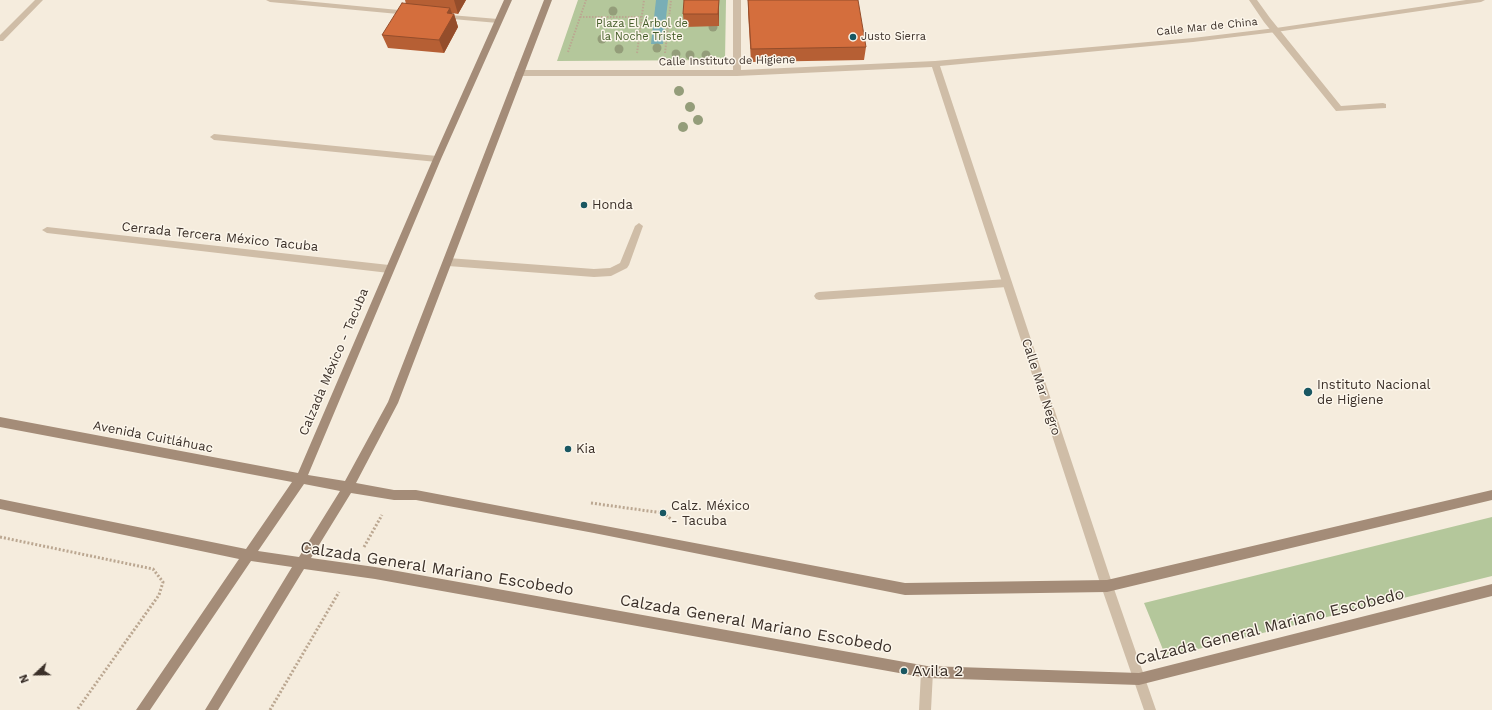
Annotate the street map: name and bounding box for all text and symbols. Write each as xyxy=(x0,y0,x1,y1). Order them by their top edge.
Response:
street label: Calle Mar de China xyxy=(1156,15,1258,39)
park label: Plaza El Árbol de la Noche Triste xyxy=(596,17,688,43)
place label: Justo Sierra xyxy=(861,30,926,44)
marker: Justo Sierra xyxy=(848,32,858,42)
street label: Calle Instituto de Higiene xyxy=(659,53,795,69)
place label: Honda xyxy=(592,197,633,213)
marker: Honda xyxy=(579,200,589,210)
street label: Cerrada Tercera México Tacuba xyxy=(121,219,319,255)
street label: Calzada México - Tacuba xyxy=(296,286,372,438)
street label: Calle Mar Negro xyxy=(1018,337,1064,437)
place label: Instituto Nacional de Higiene xyxy=(1317,377,1430,408)
marker: Instituto Nacional de Higiene xyxy=(1302,386,1314,398)
street label: Avenida Cuitláhuac xyxy=(92,418,214,456)
place label: Kia xyxy=(576,441,595,457)
marker: Kia xyxy=(563,444,573,454)
place label: Calz. México - Tacuba xyxy=(671,498,750,529)
marker: Calz. México - Tacuba xyxy=(658,508,668,518)
street label: Calzada General Mariano Escobedo xyxy=(299,538,575,600)
street label: Calzada General Mariano Escobedo xyxy=(1134,584,1406,670)
street label: Calzada General Mariano Escobedo xyxy=(618,591,894,657)
north arrow xyxy=(16,654,56,694)
place label: Avila 2 xyxy=(912,661,963,681)
marker: Avila 2 xyxy=(899,666,909,676)
text: N xyxy=(17,672,32,685)

